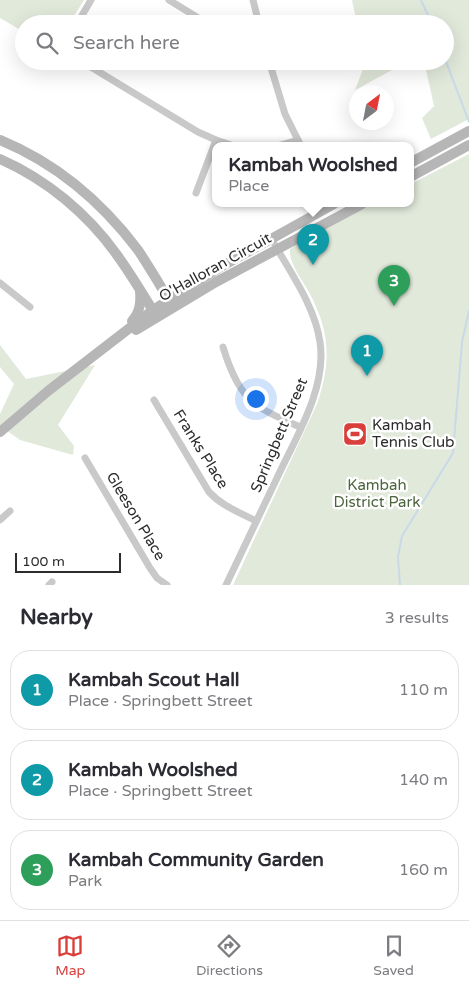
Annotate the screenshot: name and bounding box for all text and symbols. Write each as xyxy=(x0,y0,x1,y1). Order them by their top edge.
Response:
search box xyxy=(15,15,454,70)
icon: search xyxy=(33,29,61,57)
text: Search here xyxy=(73,32,180,54)
north arrow xyxy=(349,85,394,130)
popup xyxy=(212,142,414,207)
text: Kambah Woolshed xyxy=(228,154,398,176)
text: Place xyxy=(228,176,269,196)
pin: 2 xyxy=(297,224,329,265)
street label: O'Halloran Circuit xyxy=(156,229,274,305)
pin: 3 xyxy=(378,265,410,306)
pin: 1 xyxy=(351,335,383,376)
street label: Springbett Street xyxy=(247,375,311,495)
your location xyxy=(243,386,269,412)
street label: Franks Place xyxy=(170,406,232,492)
place label: Kambah Tennis Club xyxy=(372,416,455,451)
sports icon: Kambah Tennis Club xyxy=(342,421,368,447)
street label: Gleeson Place xyxy=(103,468,169,564)
park label: Kambah District Park xyxy=(334,476,420,511)
scale bar xyxy=(15,550,121,573)
text: 100 m xyxy=(22,553,65,570)
text: Nearby xyxy=(20,605,93,630)
text: 3 results xyxy=(385,608,449,628)
text: Kambah Scout Hall xyxy=(68,669,240,691)
text: 1 xyxy=(32,680,42,700)
text: 110 m xyxy=(399,680,448,700)
text: Place · Springbett Street xyxy=(68,691,253,711)
text: Kambah Woolshed xyxy=(68,759,238,781)
text: 2 xyxy=(32,770,42,790)
text: 140 m xyxy=(399,770,448,790)
text: Place · Springbett Street xyxy=(68,781,253,801)
text: Kambah Community Garden xyxy=(68,849,324,871)
text: 3 xyxy=(32,860,42,880)
text: 160 m xyxy=(399,860,448,880)
text: Park xyxy=(68,871,102,891)
tab: Map xyxy=(55,932,85,979)
tab: Directions xyxy=(196,932,263,979)
tab: Saved xyxy=(373,932,414,979)

